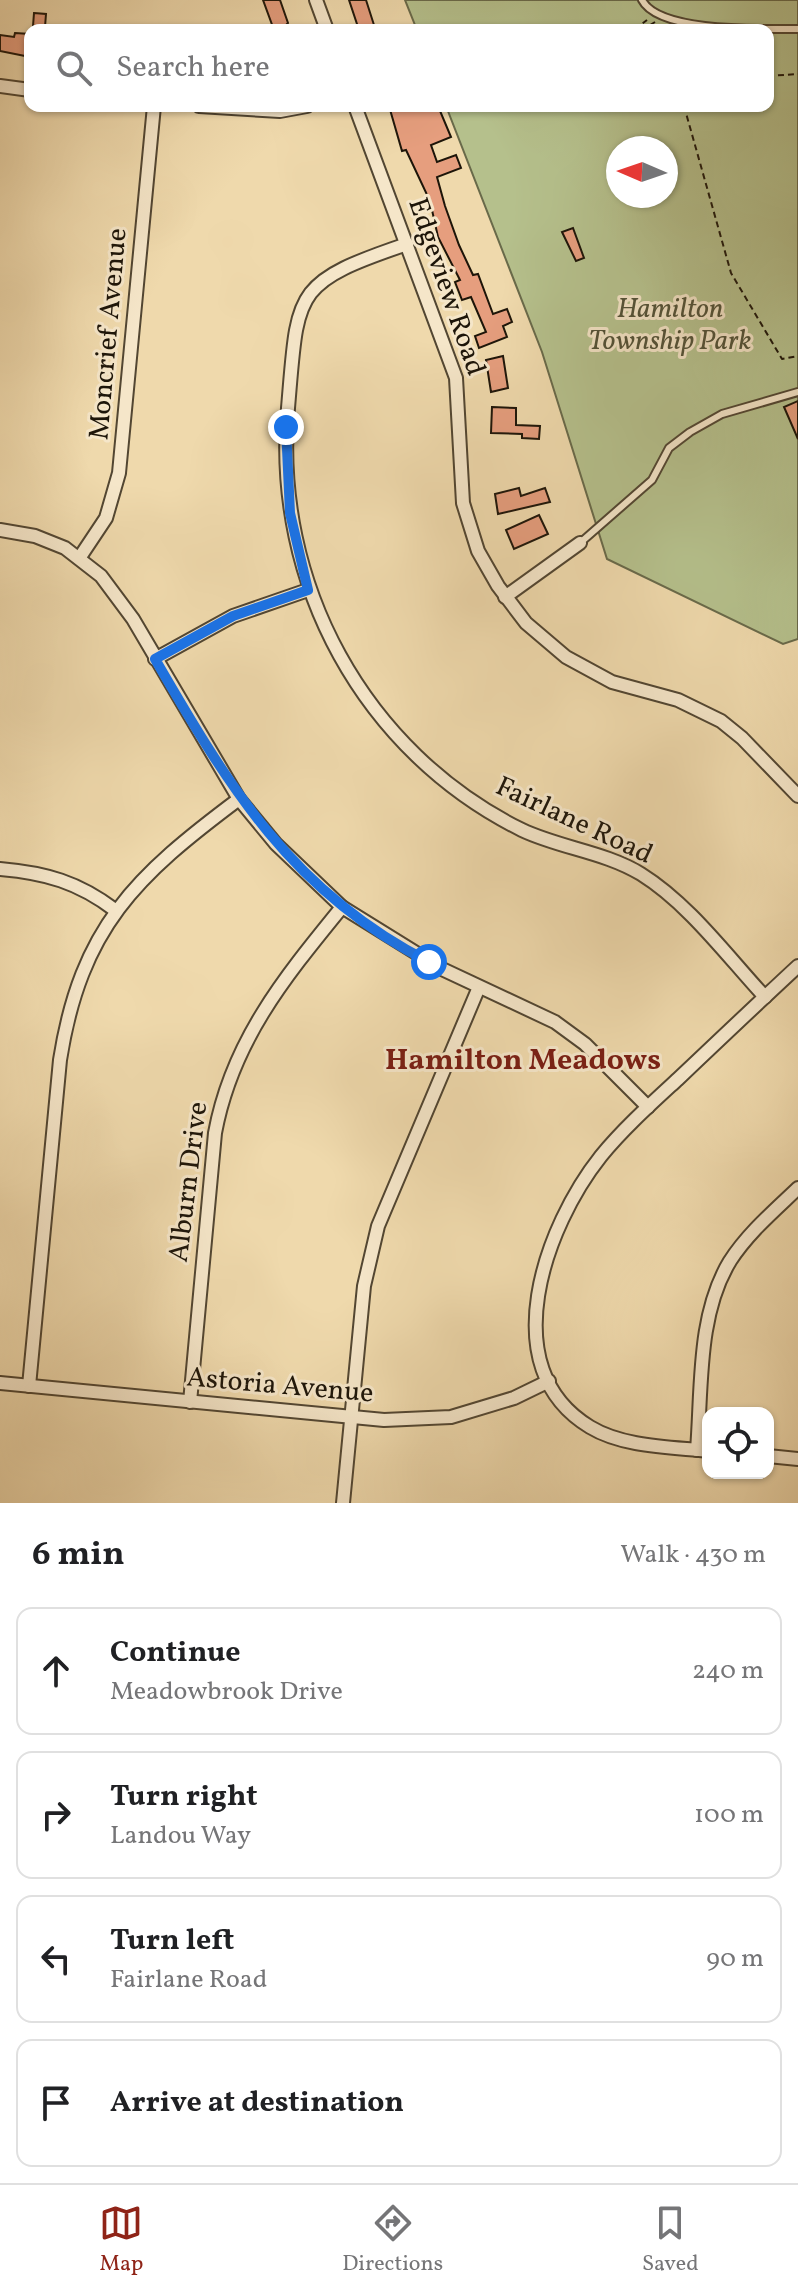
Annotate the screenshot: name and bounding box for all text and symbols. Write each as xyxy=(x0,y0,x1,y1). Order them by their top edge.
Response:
search box xyxy=(24,24,774,112)
icon: search xyxy=(52,46,96,90)
text: Search here xyxy=(116,47,270,89)
north arrow xyxy=(606,136,678,208)
street label: Edgeview Road xyxy=(397,193,495,381)
street label: Moncrief Avenue xyxy=(80,226,138,442)
park label: Hamilton Township Park xyxy=(589,290,751,361)
route end xyxy=(268,409,304,445)
street label: Fairlane Road xyxy=(489,768,659,874)
route start xyxy=(411,944,447,980)
district label: Hamilton Meadows xyxy=(385,1040,661,1082)
street label: Alburn Drive xyxy=(160,1099,218,1265)
street label: Astoria Avenue xyxy=(185,1358,375,1414)
map controls xyxy=(702,1407,774,1479)
button: locate xyxy=(702,1407,774,1479)
text: 6 min xyxy=(32,1532,125,1579)
text: Walk · 430 m xyxy=(620,1537,766,1573)
text: Continue xyxy=(110,1632,241,1674)
icon: ahead xyxy=(34,1649,78,1693)
text: 240 m xyxy=(692,1653,764,1689)
text: Meadowbrook Drive xyxy=(110,1674,343,1710)
text: Turn right xyxy=(110,1776,258,1818)
icon: right xyxy=(34,1793,78,1837)
text: 100 m xyxy=(694,1797,764,1833)
text: Landou Way xyxy=(110,1818,251,1854)
text: Turn left xyxy=(110,1920,234,1962)
icon: left xyxy=(34,1937,78,1981)
text: 90 m xyxy=(706,1941,764,1977)
text: Fairlane Road xyxy=(110,1962,267,1998)
icon: arrive xyxy=(34,2081,78,2125)
text: Arrive at destination xyxy=(110,2082,404,2124)
tab: Map xyxy=(99,2201,143,2280)
tab: Directions xyxy=(342,2201,443,2280)
tab: Saved xyxy=(642,2201,699,2280)

